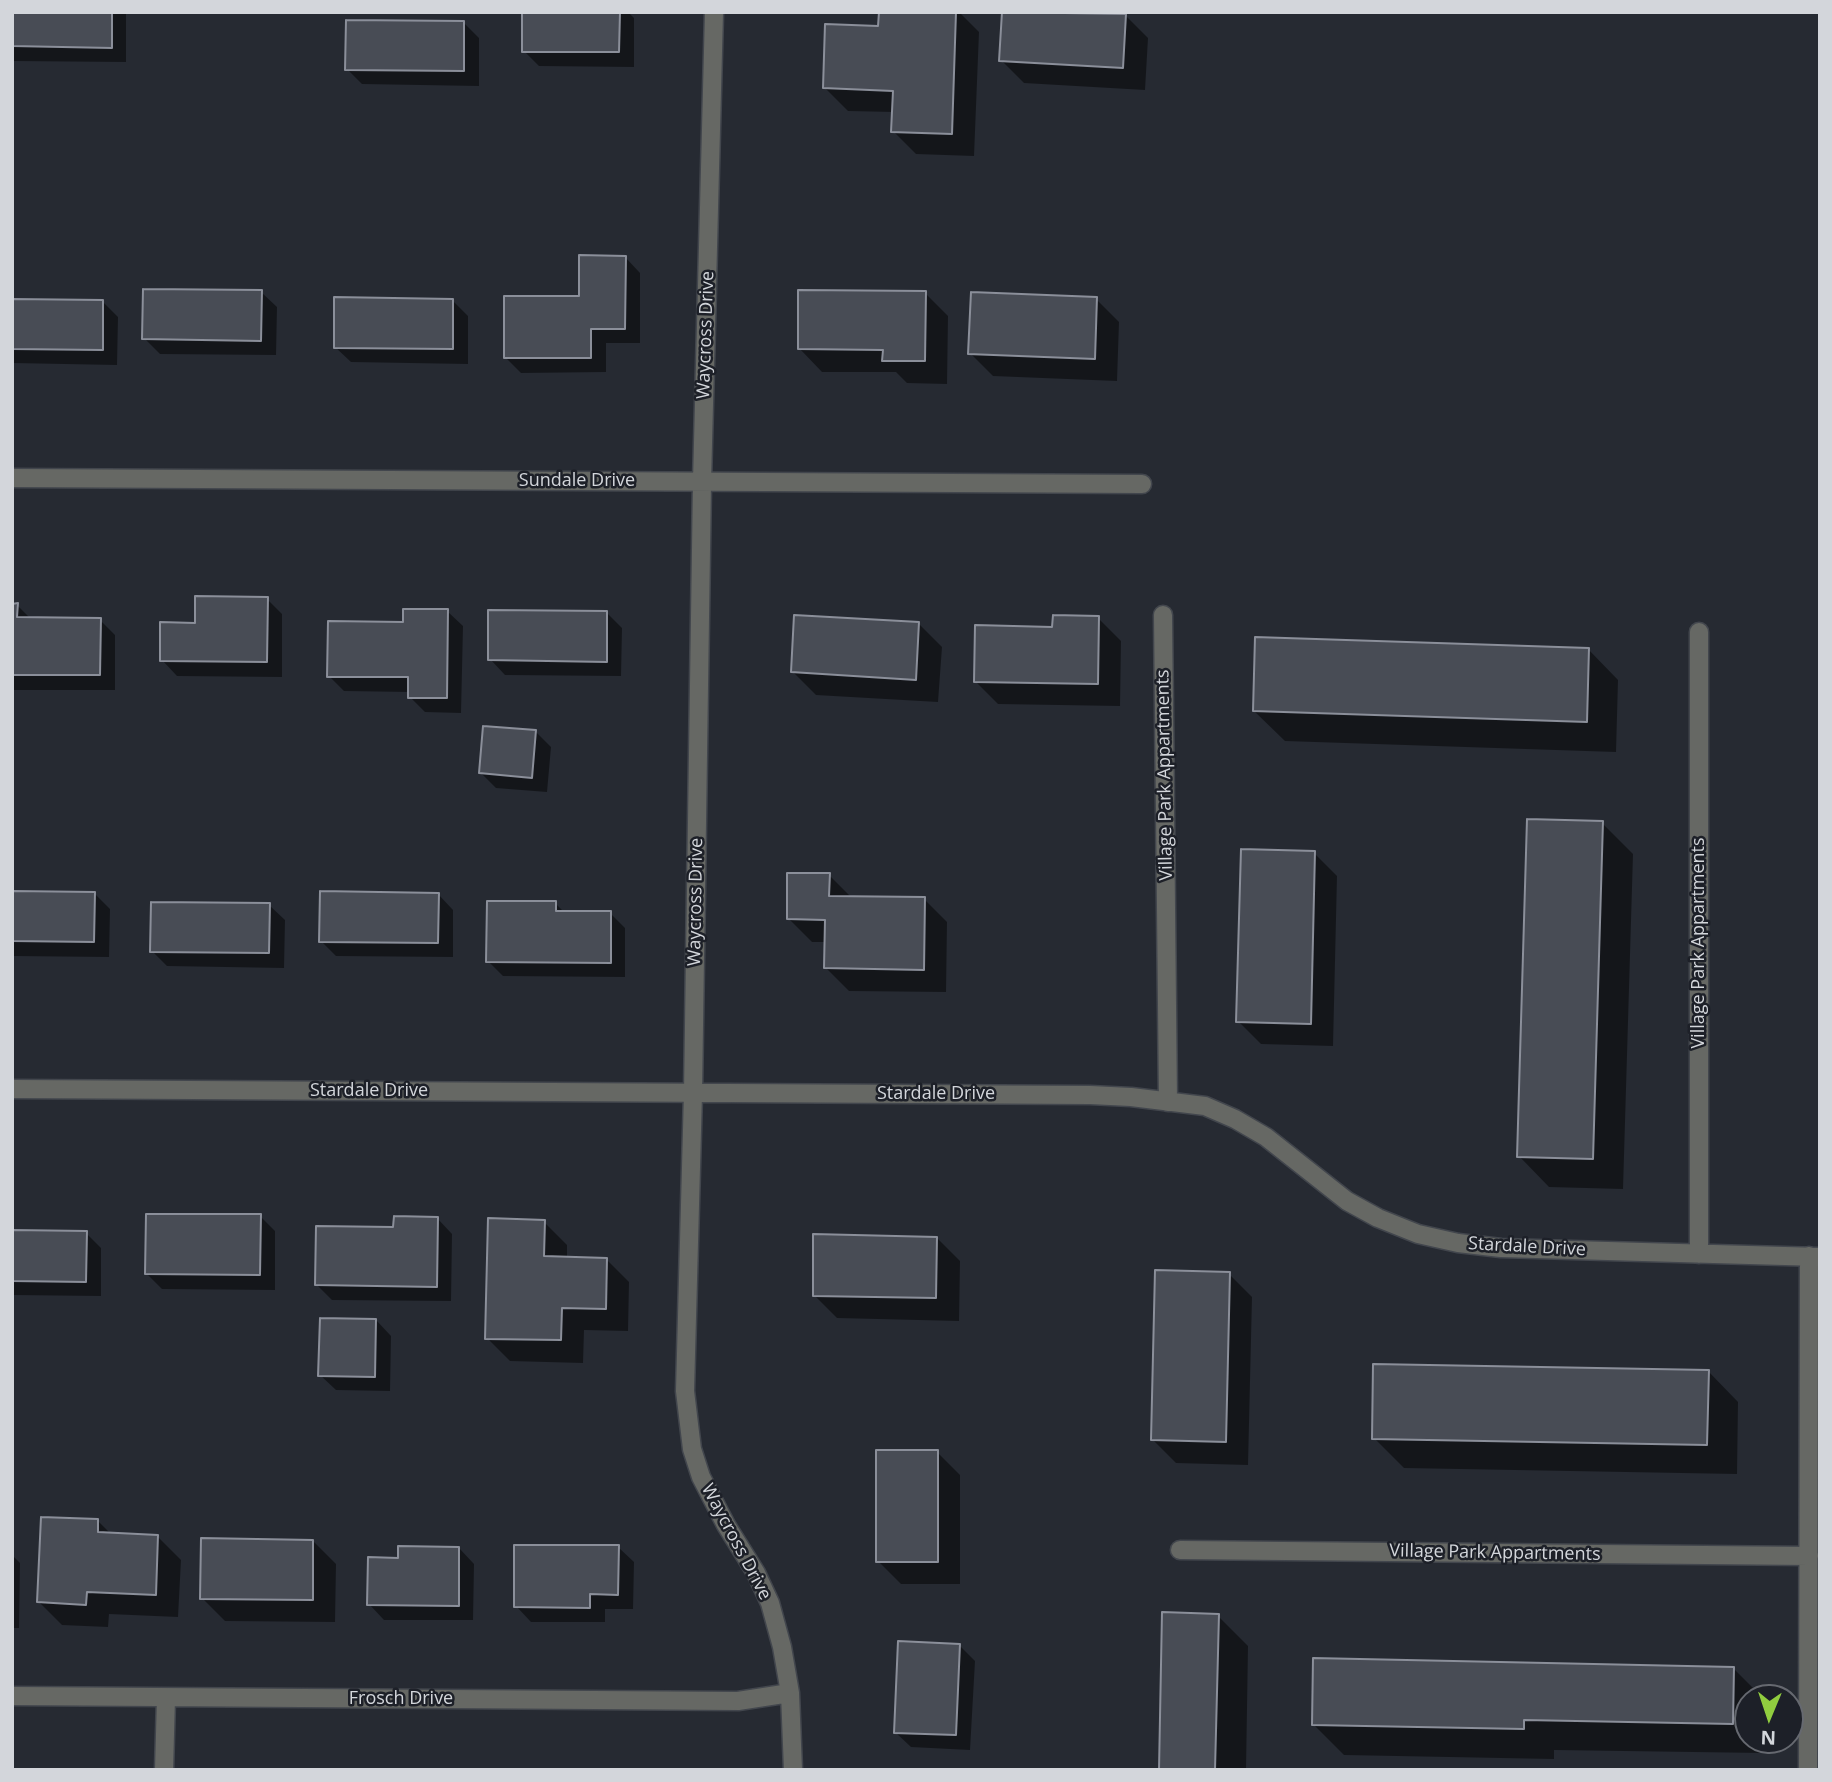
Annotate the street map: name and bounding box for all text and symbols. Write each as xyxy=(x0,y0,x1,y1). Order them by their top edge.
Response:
street label: Waycross Drive xyxy=(693,270,719,400)
street label: Sundale Drive xyxy=(519,470,635,492)
street label: Village Park Appartments xyxy=(1152,669,1178,881)
street label: Village Park Appartments xyxy=(1688,837,1710,1049)
street label: Waycross Drive xyxy=(684,838,708,966)
street label: Stardale Drive xyxy=(310,1080,428,1102)
street label: Stardale Drive xyxy=(877,1083,995,1105)
street label: Stardale Drive xyxy=(1467,1233,1587,1261)
street label: Waycross Drive xyxy=(696,1480,776,1604)
street label: Village Park Appartments xyxy=(1389,1540,1601,1566)
north arrow xyxy=(1734,1684,1804,1754)
street label: Frosch Drive xyxy=(349,1688,453,1710)
text: N xyxy=(1760,1725,1777,1751)

